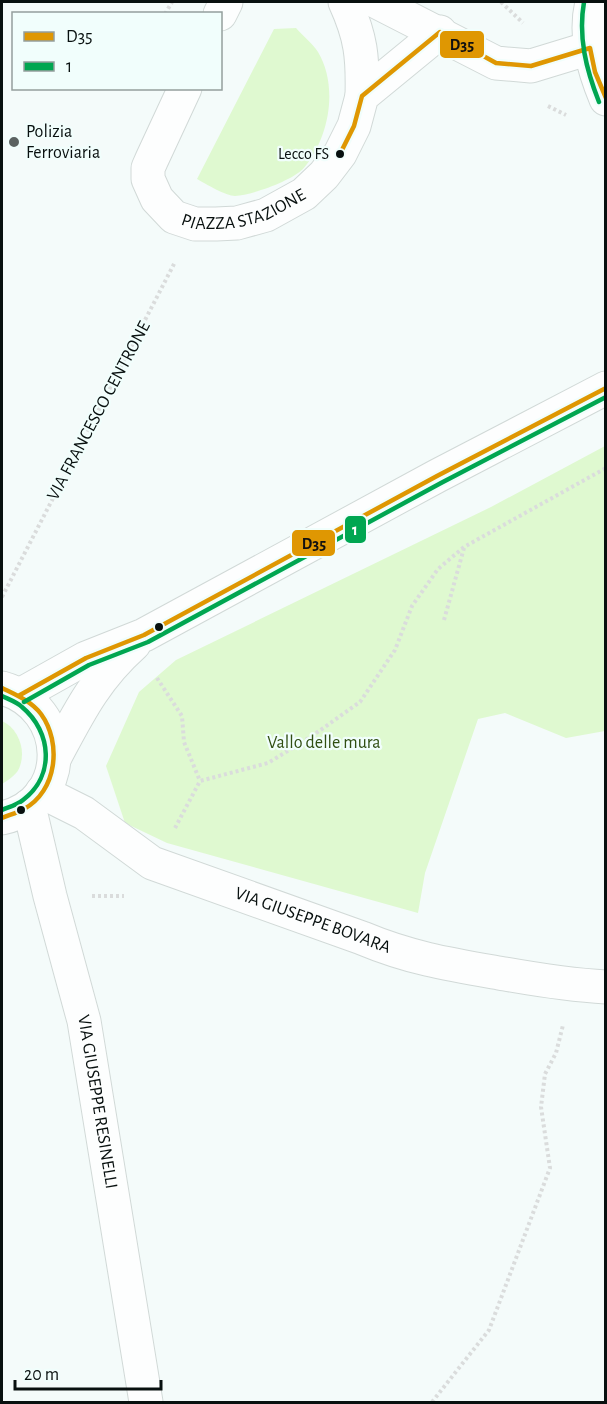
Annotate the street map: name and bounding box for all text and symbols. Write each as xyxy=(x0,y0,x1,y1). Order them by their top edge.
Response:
legend xyxy=(12,12,222,90)
text: D35 xyxy=(66,28,93,46)
line badge: D35 xyxy=(439,30,485,59)
text: D35 xyxy=(450,37,474,53)
text: 1 xyxy=(66,58,72,76)
place label: Polizia Ferroviaria xyxy=(26,123,100,162)
marker: Polizia Ferroviaria xyxy=(7,135,21,149)
place label: Lecco FS xyxy=(278,146,329,162)
marker: Lecco FS xyxy=(334,148,346,160)
street label: PIAZZA STAZIONE xyxy=(179,186,309,233)
street label: VIA FRANCESCO CENTRONE xyxy=(44,318,154,503)
line badge: 1 xyxy=(344,515,367,544)
text: 1 xyxy=(352,522,358,538)
line badge: D35 xyxy=(291,529,336,557)
text: D35 xyxy=(302,536,326,552)
unlabelled marker xyxy=(153,621,165,633)
park label: Vallo delle mura xyxy=(267,734,381,752)
unlabelled marker xyxy=(15,804,27,816)
street label: VIA GIUSEPPE BOVARA xyxy=(232,884,393,957)
street label: VIA GIUSEPPE RESINELLI xyxy=(74,1013,120,1190)
scale bar xyxy=(15,1353,160,1391)
text: 20 m xyxy=(24,1366,59,1384)

